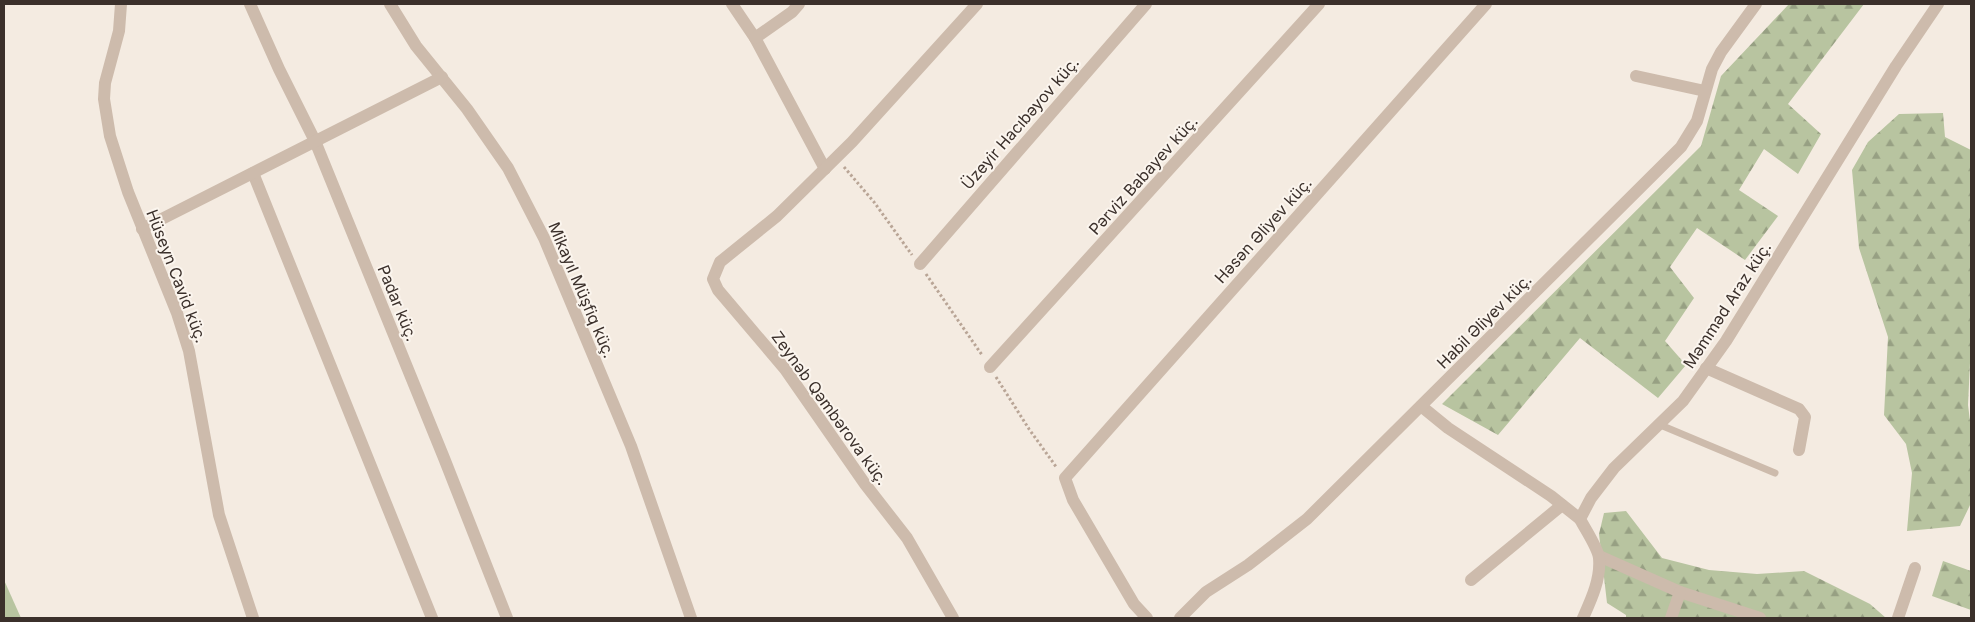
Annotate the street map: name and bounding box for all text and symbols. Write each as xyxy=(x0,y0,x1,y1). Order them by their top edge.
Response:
street label: Üzeyir Hacıbəyov küç. xyxy=(957,53,1083,193)
street label: Pərviz Babayev küç. xyxy=(1084,111,1202,239)
street label: Həsən Əliyev küç. xyxy=(1210,173,1316,287)
street label: Hüseyn Cavid küç. xyxy=(142,206,212,346)
street label: Mikayıl Müşfiq küç. xyxy=(544,219,620,361)
street label: Məmməd Araz küç. xyxy=(1679,238,1775,372)
street label: Padar küç. xyxy=(374,262,422,344)
street label: Habil Əliyev küç. xyxy=(1432,269,1536,373)
street label: Zeynəb Qəmbərova küç. xyxy=(767,327,893,489)

